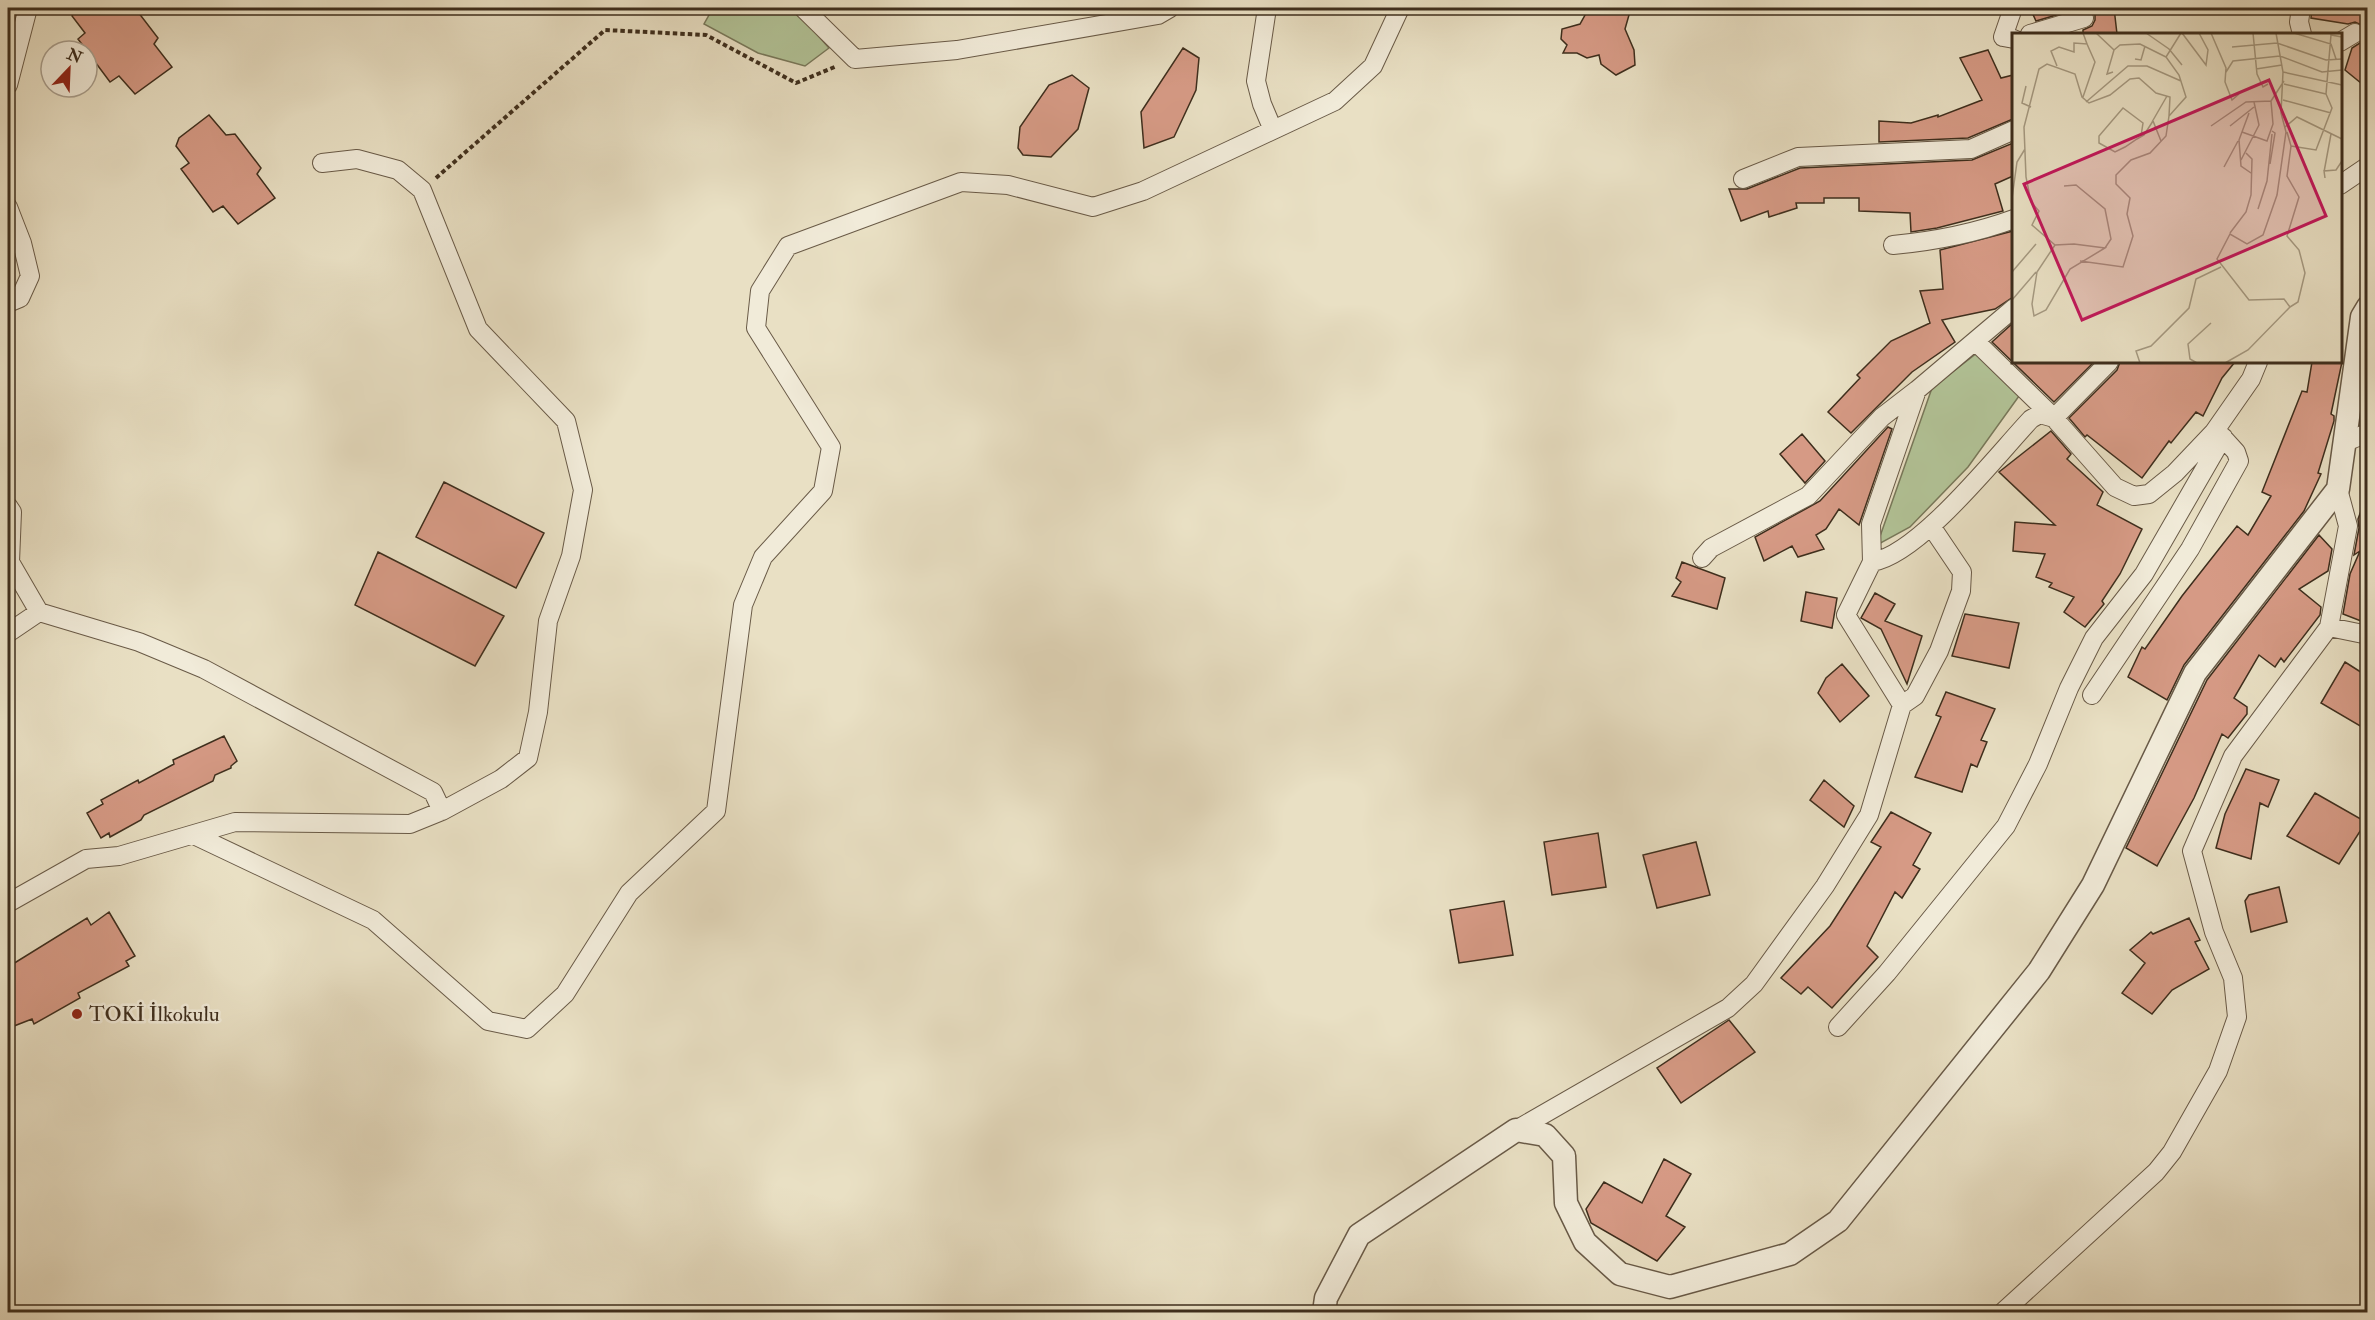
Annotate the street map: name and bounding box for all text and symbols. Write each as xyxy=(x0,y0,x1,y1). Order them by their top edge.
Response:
inset map xyxy=(2012,33,2342,363)
north arrow xyxy=(39,39,99,99)
text: N xyxy=(63,44,86,68)
place label: TOKİ İlkokulu xyxy=(89,1001,220,1028)
marker: TOKİ İlkokulu xyxy=(70,1007,84,1021)

